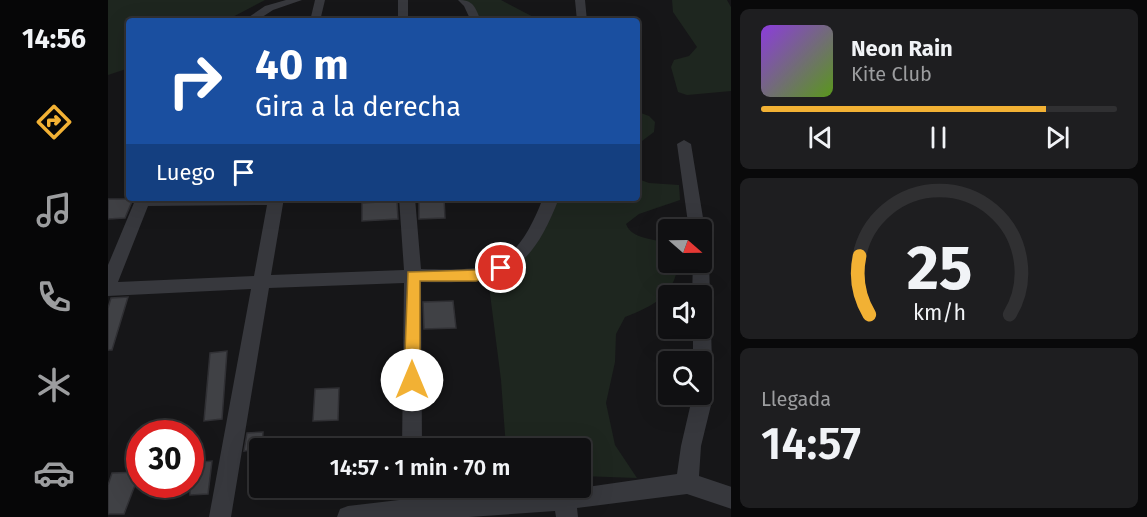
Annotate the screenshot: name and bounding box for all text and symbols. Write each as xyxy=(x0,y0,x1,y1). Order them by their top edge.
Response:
text: 14:56 xyxy=(22,23,86,55)
text: Neon Rain xyxy=(851,35,953,62)
text: 40 m xyxy=(255,40,349,90)
icon: right xyxy=(156,42,234,120)
text: Kite Club xyxy=(851,62,932,86)
text: Gira a la derecha xyxy=(255,91,461,123)
icon: directions xyxy=(33,101,75,143)
icon: previous xyxy=(804,121,837,154)
icon: pause xyxy=(922,121,955,154)
icon: next xyxy=(1041,121,1074,154)
icon: arrive xyxy=(227,156,260,189)
text: Luego xyxy=(156,159,215,186)
icon: music xyxy=(33,189,75,231)
north arrow xyxy=(658,219,712,273)
map controls xyxy=(658,219,712,405)
text: 25 xyxy=(906,232,972,307)
pin xyxy=(475,242,526,293)
icon: arrive xyxy=(484,251,517,284)
icon: phone xyxy=(33,276,75,318)
button: sound xyxy=(658,285,712,339)
text: km/h xyxy=(912,301,966,327)
position arrow xyxy=(380,348,444,412)
button: search xyxy=(658,351,712,405)
icon: climate xyxy=(33,364,75,406)
text: Llegada xyxy=(761,387,831,411)
text: 14:57 xyxy=(761,417,861,471)
speed limit sign: 30 xyxy=(126,420,204,498)
icon: car xyxy=(33,452,75,494)
text: 14:57 · 1 min · 70 m xyxy=(330,454,510,481)

